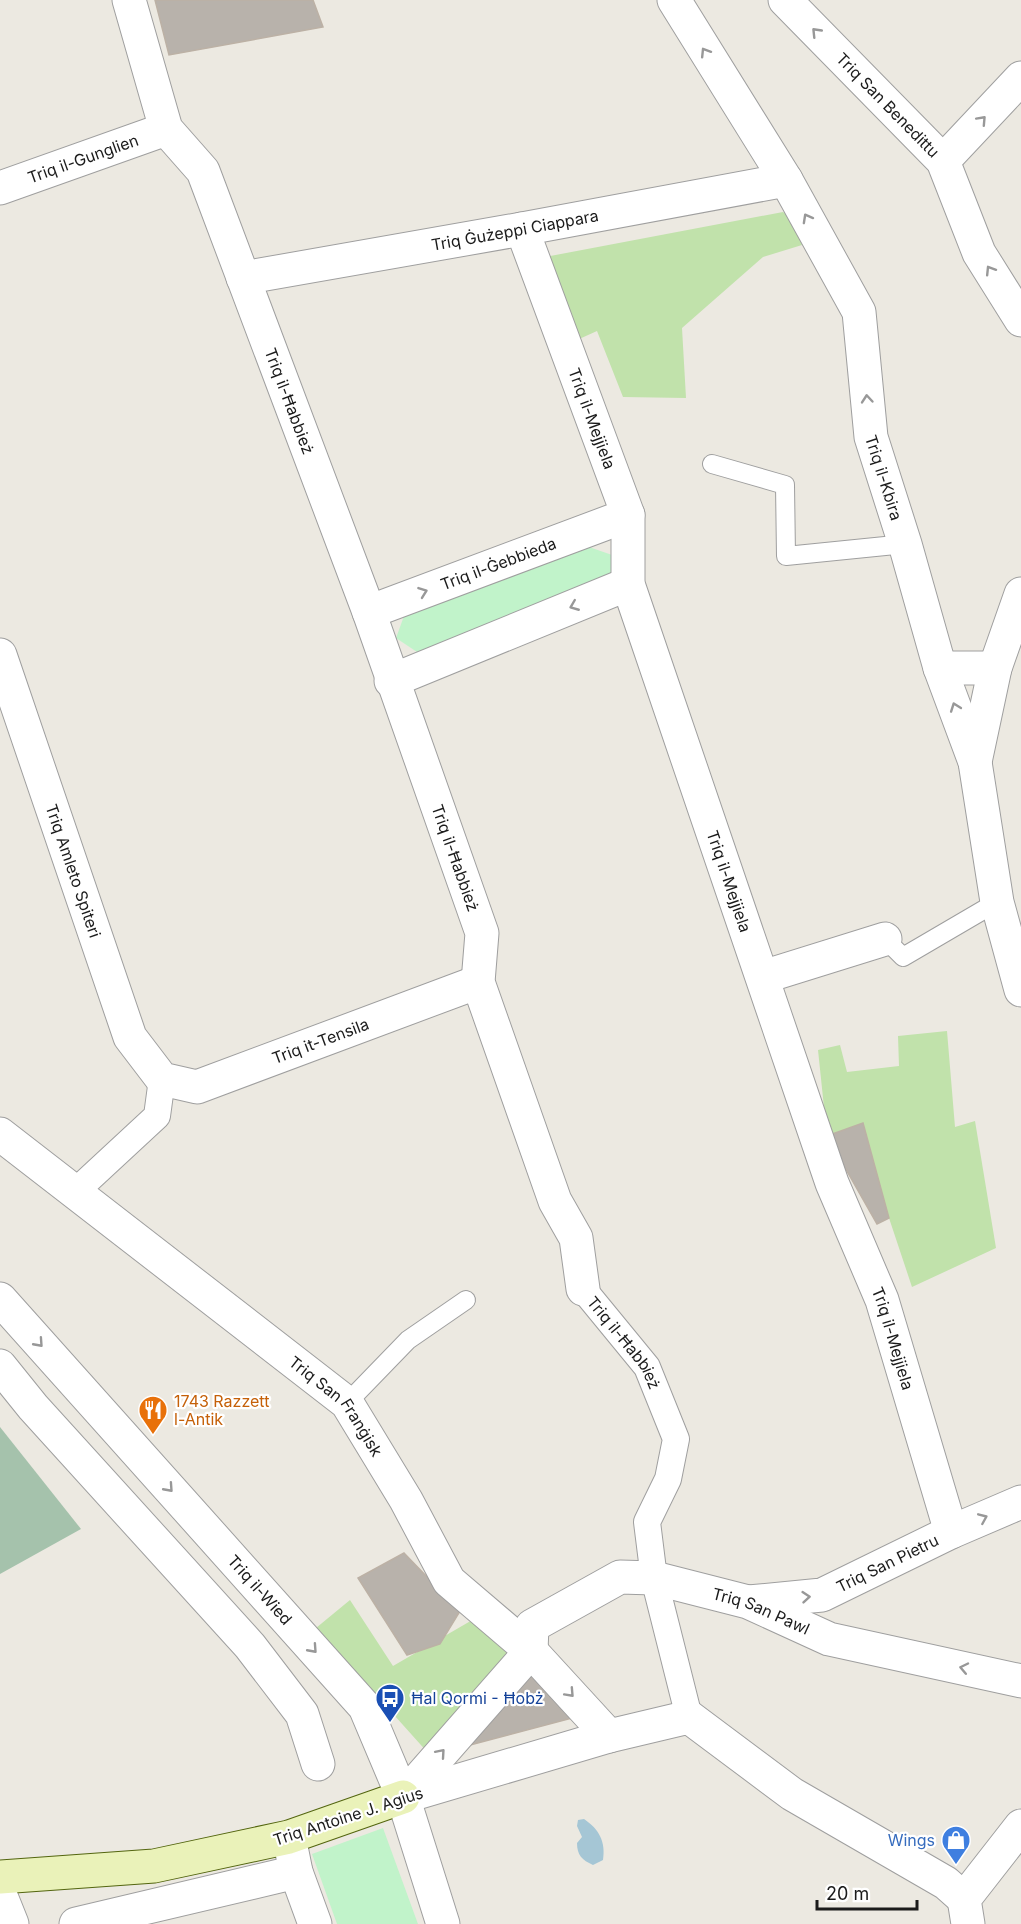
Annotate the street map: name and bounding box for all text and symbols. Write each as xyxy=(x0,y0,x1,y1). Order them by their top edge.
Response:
one-way arrow xyxy=(812,28,823,38)
one-way arrow xyxy=(701,48,713,58)
street label: Triq San Benedittu xyxy=(832,48,944,161)
one-way arrow xyxy=(975,116,986,126)
street label: Triq il-Gunglien xyxy=(25,130,141,187)
street label: Triq Ġużeppi Ciappara xyxy=(430,205,600,255)
one-way arrow xyxy=(803,214,814,224)
one-way arrow xyxy=(985,266,997,276)
street label: Triq il-Ħabbież xyxy=(261,345,319,457)
street label: Triq il-Mejjiela xyxy=(564,365,620,472)
one-way arrow xyxy=(861,395,874,404)
street label: Triq il-Kbira xyxy=(861,432,907,523)
street label: Triq il-Ġebbieda xyxy=(438,533,559,594)
one-way arrow xyxy=(418,586,428,599)
one-way arrow xyxy=(569,599,580,611)
one-way arrow xyxy=(949,702,962,713)
street label: Triq Amleto Spiteri xyxy=(41,801,105,940)
street label: Triq il-Ħabbież xyxy=(428,802,484,914)
street label: Triq il-Mejjiela xyxy=(703,828,756,935)
street label: Triq it-Tensila xyxy=(269,1014,372,1068)
street label: Triq il-Mejjiela xyxy=(868,1284,918,1392)
street label: Triq il-Ħabbież xyxy=(583,1292,665,1392)
one-way arrow xyxy=(32,1336,43,1347)
street label: Triq San Franġisk xyxy=(285,1352,387,1460)
place label: 1743 Razzett l-Antik xyxy=(174,1391,269,1429)
restaurant icon: 1743 Razzett l-Antik xyxy=(137,1394,169,1436)
one-way arrow xyxy=(162,1481,173,1492)
one-way arrow xyxy=(977,1513,988,1525)
street label: Triq San Pietru xyxy=(833,1530,942,1597)
street label: Triq il-Wied xyxy=(224,1551,296,1629)
street label: Triq San Pawl xyxy=(710,1583,813,1639)
one-way arrow xyxy=(801,1591,810,1604)
one-way arrow xyxy=(306,1642,317,1653)
one-way arrow xyxy=(959,1663,969,1676)
bus stop icon: Ħal Qormi - Ħobż xyxy=(374,1682,406,1724)
one-way arrow xyxy=(563,1687,574,1697)
place label: Ħal Qormi - Ħobż xyxy=(411,1688,544,1708)
one-way arrow xyxy=(434,1749,445,1760)
street label: Triq Antoine J. Agius xyxy=(270,1782,426,1850)
shop icon: Wings xyxy=(940,1824,972,1866)
place label: Wings xyxy=(888,1830,935,1850)
scale bar xyxy=(817,1873,918,1911)
text: 20 m xyxy=(826,1883,869,1904)

